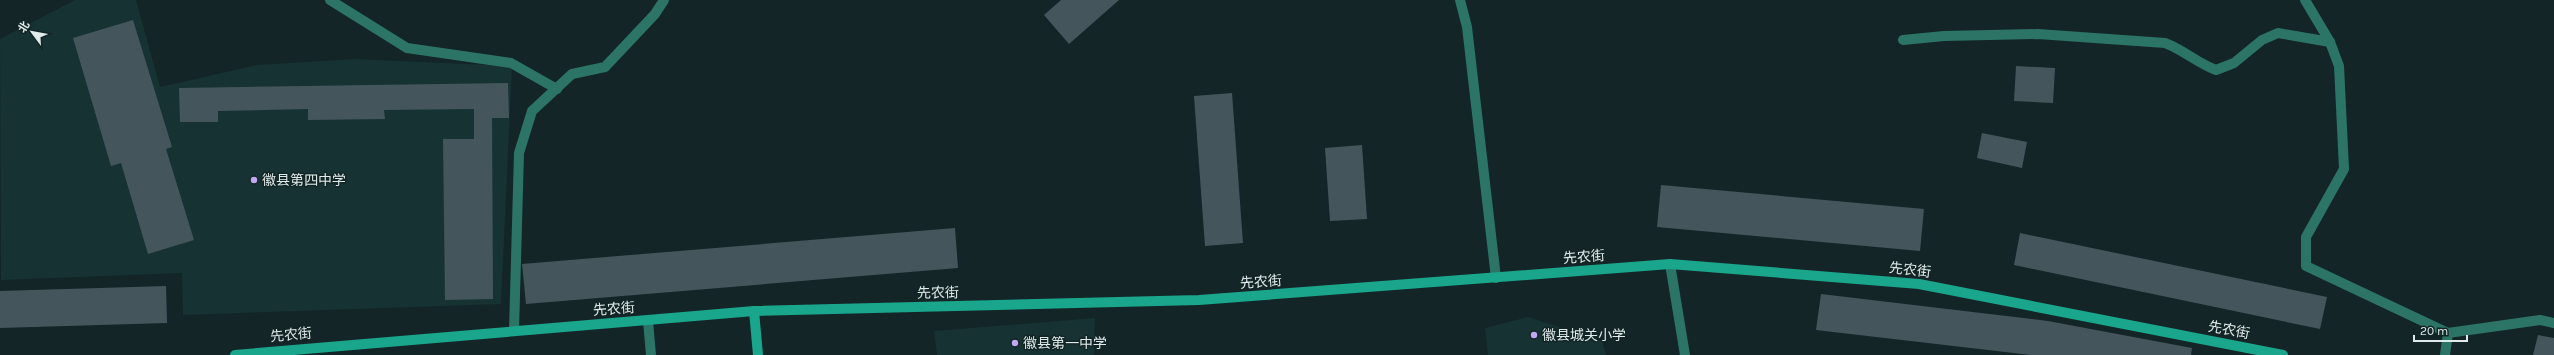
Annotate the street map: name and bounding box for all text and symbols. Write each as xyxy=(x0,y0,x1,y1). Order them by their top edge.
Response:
north arrow xyxy=(12,12,52,52)
text: 北 xyxy=(16,19,32,35)
place label: 徽县第四中学 xyxy=(262,172,346,189)
marker: 徽县第四中学 xyxy=(249,175,259,185)
street label: 先农街 xyxy=(1562,247,1606,267)
street label: 先农街 xyxy=(1888,259,1932,281)
street label: 先农街 xyxy=(1239,272,1283,292)
street label: 先农街 xyxy=(917,284,959,302)
street label: 先农街 xyxy=(592,299,636,319)
scale bar xyxy=(2414,317,2467,343)
street label: 先农街 xyxy=(2207,318,2251,342)
text: 20 m xyxy=(2420,324,2448,338)
street label: 先农街 xyxy=(269,325,313,345)
place label: 徽县城关小学 xyxy=(1542,327,1626,344)
marker: 徽县城关小学 xyxy=(1529,330,1539,340)
place label: 徽县第一中学 xyxy=(1023,335,1107,352)
marker: 徽县第一中学 xyxy=(1010,338,1020,348)

